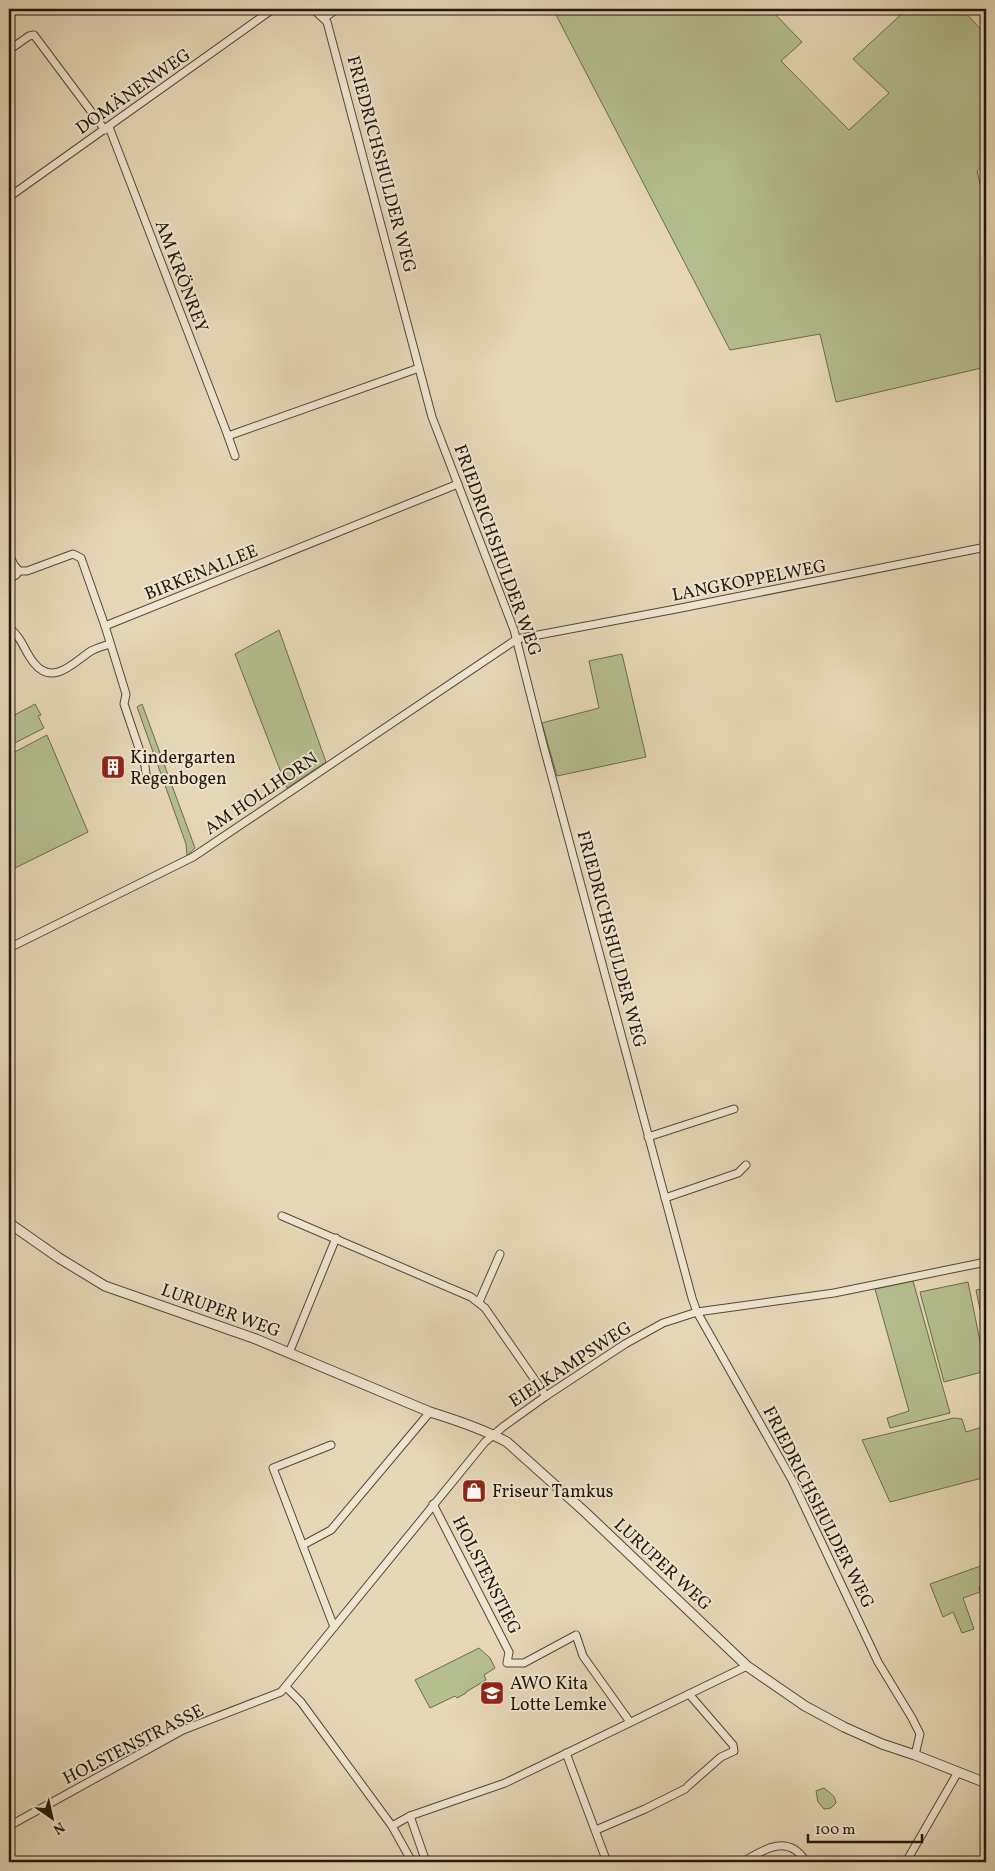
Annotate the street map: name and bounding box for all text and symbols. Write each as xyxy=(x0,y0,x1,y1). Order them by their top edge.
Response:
street label: DOMÄNENWEG xyxy=(71,43,196,141)
street label: FRIEDRICHSHULDER WEG xyxy=(340,53,422,276)
street label: AM KRÖNREY xyxy=(148,217,213,336)
street label: FRIEDRICHSHULDER WEG xyxy=(447,441,547,660)
street label: BIRKENALLEE xyxy=(141,539,262,608)
street label: LANGKOPPELWEG xyxy=(670,554,829,609)
place label: Kindergarten Regenbogen xyxy=(130,746,236,792)
street label: AM HOLLHORN xyxy=(200,747,324,842)
building icon: Kindergarten Regenbogen xyxy=(100,754,126,780)
street label: FRIEDRICHSHULDER WEG xyxy=(570,828,652,1051)
street label: LURUPER WEG xyxy=(157,1278,284,1345)
street label: EIELKAMPSWEG xyxy=(505,1316,637,1414)
street label: FRIEDRICHSHULDER WEG xyxy=(756,1402,880,1613)
shop icon: Friseur Tamkus xyxy=(461,1478,487,1504)
place label: Friseur Tamkus xyxy=(492,1480,614,1505)
street label: HOLSTENSTIEG xyxy=(445,1512,526,1639)
street label: LURUPER WEG xyxy=(608,1513,716,1617)
place label: AWO Kita Lotte Lemke xyxy=(510,1672,607,1718)
school or university icon: AWO Kita Lotte Lemke xyxy=(479,1680,505,1706)
street label: HOLSTENSTRASSE xyxy=(59,1699,209,1792)
north arrow xyxy=(28,1794,78,1844)
scale bar xyxy=(808,1811,921,1843)
text: N xyxy=(49,1817,68,1838)
text: 100 m xyxy=(815,1820,855,1841)

